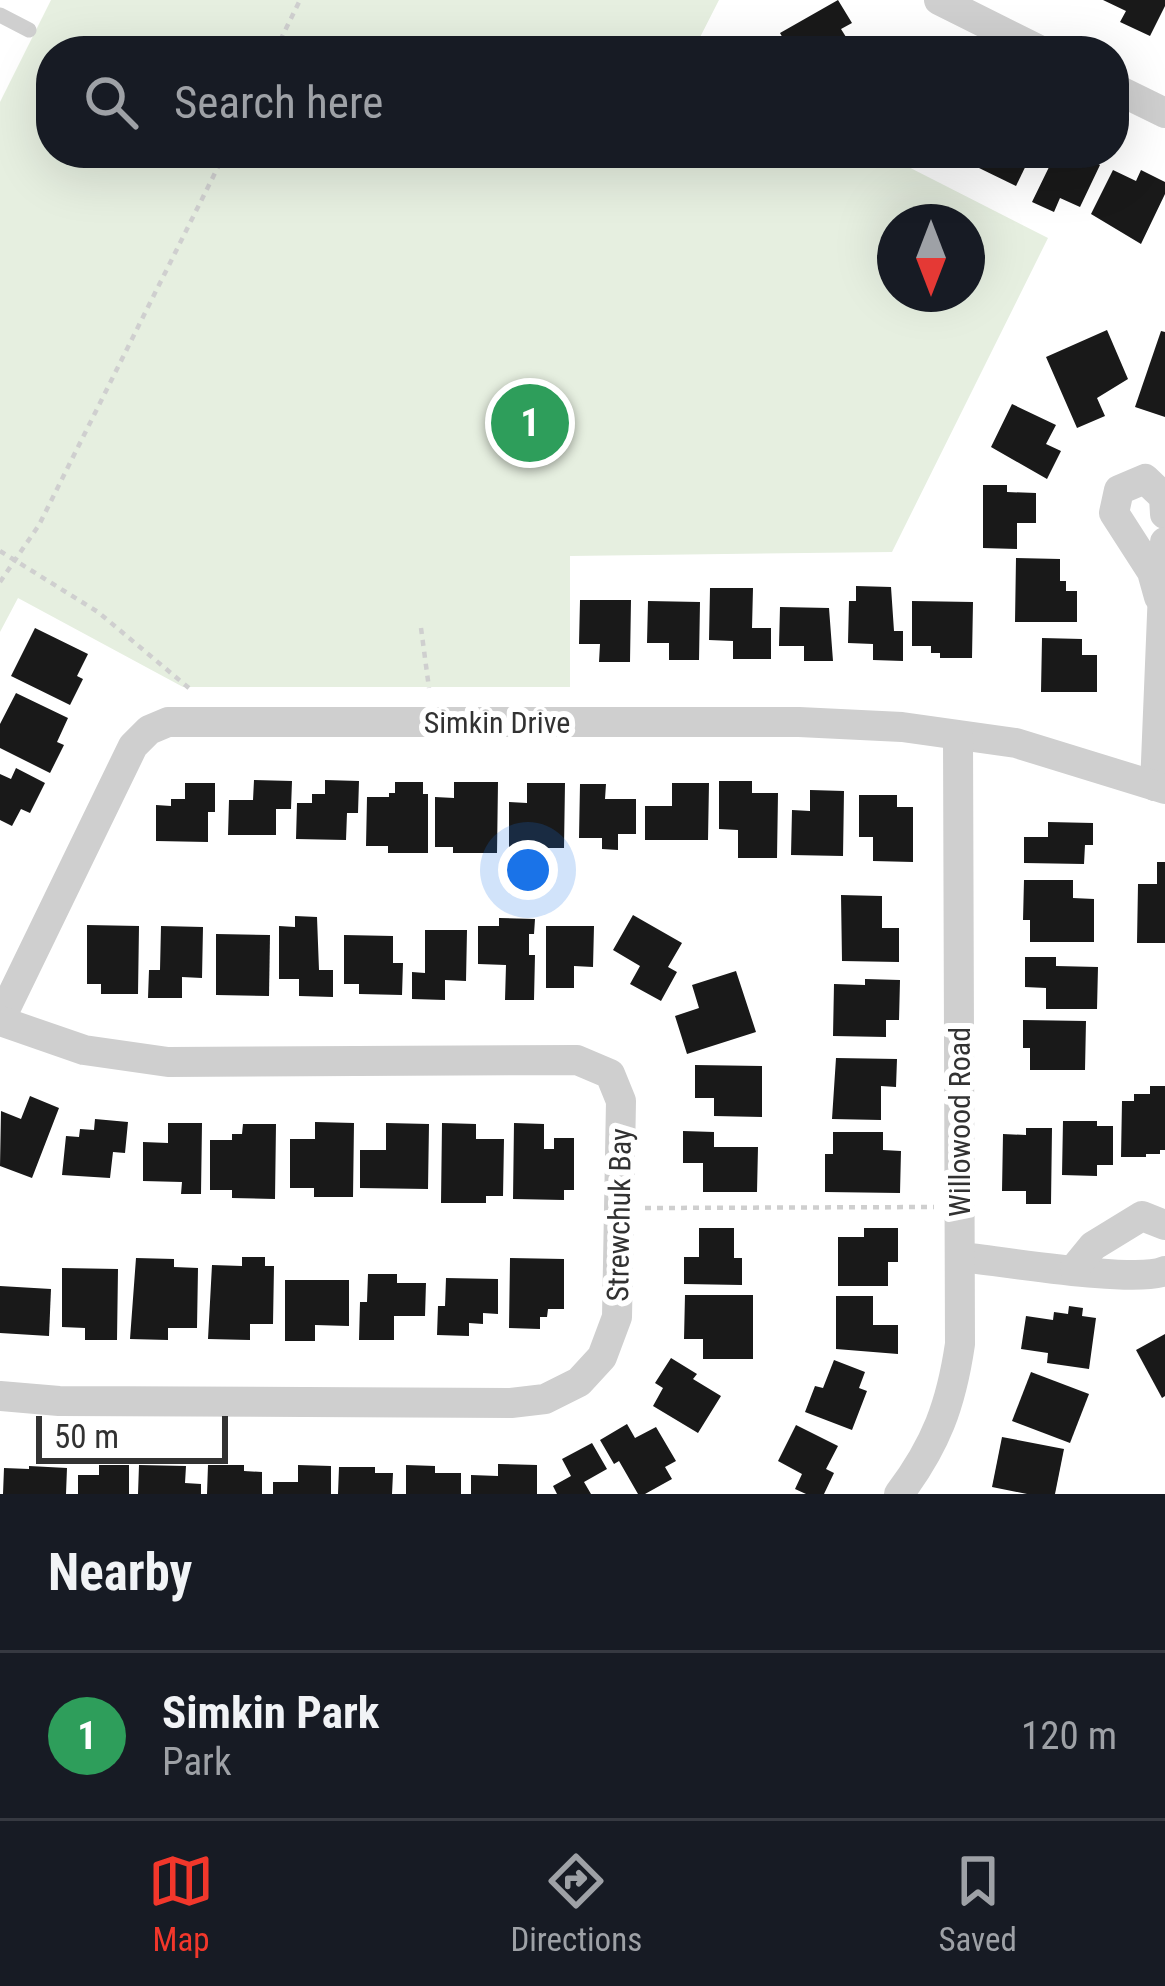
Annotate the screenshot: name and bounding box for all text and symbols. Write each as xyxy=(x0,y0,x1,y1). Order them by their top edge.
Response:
search box xyxy=(36,36,1129,168)
icon: search xyxy=(78,69,144,135)
text: Search here xyxy=(174,76,383,129)
north arrow xyxy=(877,204,985,312)
pin: 1 xyxy=(491,378,569,468)
street label: Simkin Drive xyxy=(424,705,570,740)
your location xyxy=(498,840,558,900)
street label: Willowood Road xyxy=(942,1027,977,1217)
street label: Strewchuk Bay xyxy=(600,1128,638,1302)
scale bar xyxy=(36,1410,228,1463)
text: 50 m xyxy=(54,1417,119,1456)
text: Nearby xyxy=(48,1543,192,1602)
text: Simkin Park xyxy=(162,1686,379,1739)
text: 1 xyxy=(77,1713,97,1759)
text: 120 m xyxy=(1021,1713,1117,1759)
text: Park xyxy=(162,1739,232,1785)
tab: Map xyxy=(148,1848,214,1959)
tab: Directions xyxy=(510,1848,642,1959)
tab: Saved xyxy=(938,1848,1017,1959)

